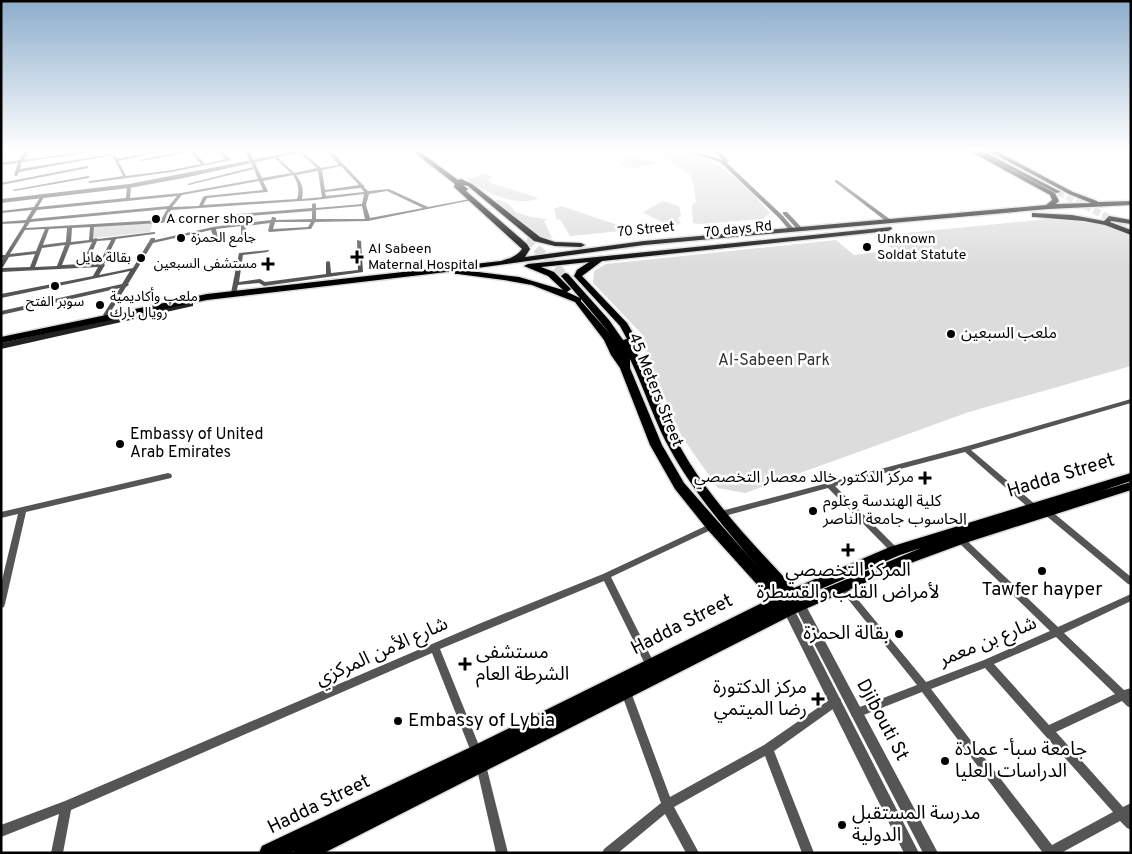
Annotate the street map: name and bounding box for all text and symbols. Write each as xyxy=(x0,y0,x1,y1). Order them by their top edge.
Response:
place label: A corner shop xyxy=(166,211,253,228)
marker: A corner shop xyxy=(150,213,162,225)
street label: 70 days Rd xyxy=(703,218,773,242)
street label: 70 Street xyxy=(616,219,676,241)
place label: جامع الحمزة xyxy=(191,230,256,248)
place label: Unknown Soldat Statute xyxy=(877,231,966,264)
marker: جامع الحمزة xyxy=(175,232,187,244)
place label: Al Sabeen Maternal Hospital xyxy=(368,241,478,274)
marker: Unknown Soldat Statute xyxy=(861,241,873,253)
place label: بقالة هايل xyxy=(76,250,131,267)
marker: Al Sabeen Maternal Hospital xyxy=(350,250,364,264)
marker: بقالة هايل xyxy=(135,252,147,264)
place label: مستشفى السبعين xyxy=(154,256,257,273)
marker: مستشفى السبعين xyxy=(261,257,275,271)
marker: سوبر الفتح xyxy=(49,280,61,292)
place label: ملعب وأكاديمية رويال بارك xyxy=(110,287,198,322)
place label: سوبر الفتح xyxy=(26,294,84,312)
marker: ملعب وأكاديمية رويال بارك xyxy=(94,299,106,311)
place label: ملعب السبعين xyxy=(961,324,1057,344)
marker: ملعب السبعين xyxy=(945,328,957,340)
street label: 45 Meters Street xyxy=(623,330,687,450)
park label: Al-Sabeen Park xyxy=(718,351,830,371)
place label: Embassy of United Arab Emirates xyxy=(130,425,263,463)
marker: Embassy of United Arab Emirates xyxy=(114,438,126,450)
street label: Hadda Street xyxy=(1004,448,1118,504)
place label: مركز الدكتور خالد معصار التخصصي xyxy=(694,468,914,489)
marker: مركز الدكتور خالد معصار التخصصي xyxy=(918,471,932,485)
place label: كلية الهندسة وعلوم الحاسوب جامعة الناصر xyxy=(822,492,967,530)
marker: كلية الهندسة وعلوم الحاسوب جامعة الناصر xyxy=(807,505,819,517)
marker: المركز التخصصي لأمراض القلب والقسطرة xyxy=(841,543,855,557)
place label: المركز التخصصي لأمراض القلب والقسطرة xyxy=(756,559,940,605)
marker: Tawfer hayper xyxy=(1036,565,1048,577)
place label: Tawfer hayper xyxy=(981,578,1103,602)
street label: Hadda Street xyxy=(627,589,737,661)
street label: شارع الأمن المركزي xyxy=(312,612,452,693)
street label: شارع بن معمر xyxy=(935,612,1040,673)
place label: بقالة الحمزة xyxy=(803,622,889,646)
marker: بقالة الحمزة xyxy=(893,628,905,640)
place label: مستشفى الشرطة العام xyxy=(476,641,569,688)
marker: مستشفى الشرطة العام xyxy=(458,657,472,671)
street label: Djibouti St xyxy=(850,675,914,765)
place label: مركز الدكتورة رضا الميتمي xyxy=(713,676,807,723)
marker: مركز الدكتورة رضا الميتمي xyxy=(811,692,825,706)
place label: Embassy of Lybia xyxy=(408,709,555,733)
marker: Embassy of Lybia xyxy=(392,715,404,727)
place label: جامعة سبأ- عمادة الدراسات العليا xyxy=(955,738,1087,784)
marker: جامعة سبأ- عمادة الدراسات العليا xyxy=(939,755,951,767)
street label: Hadda Street xyxy=(264,770,374,840)
place label: مدرسة المستقبل الدولية xyxy=(852,802,981,848)
marker: مدرسة المستقبل الدولية xyxy=(836,819,848,831)

